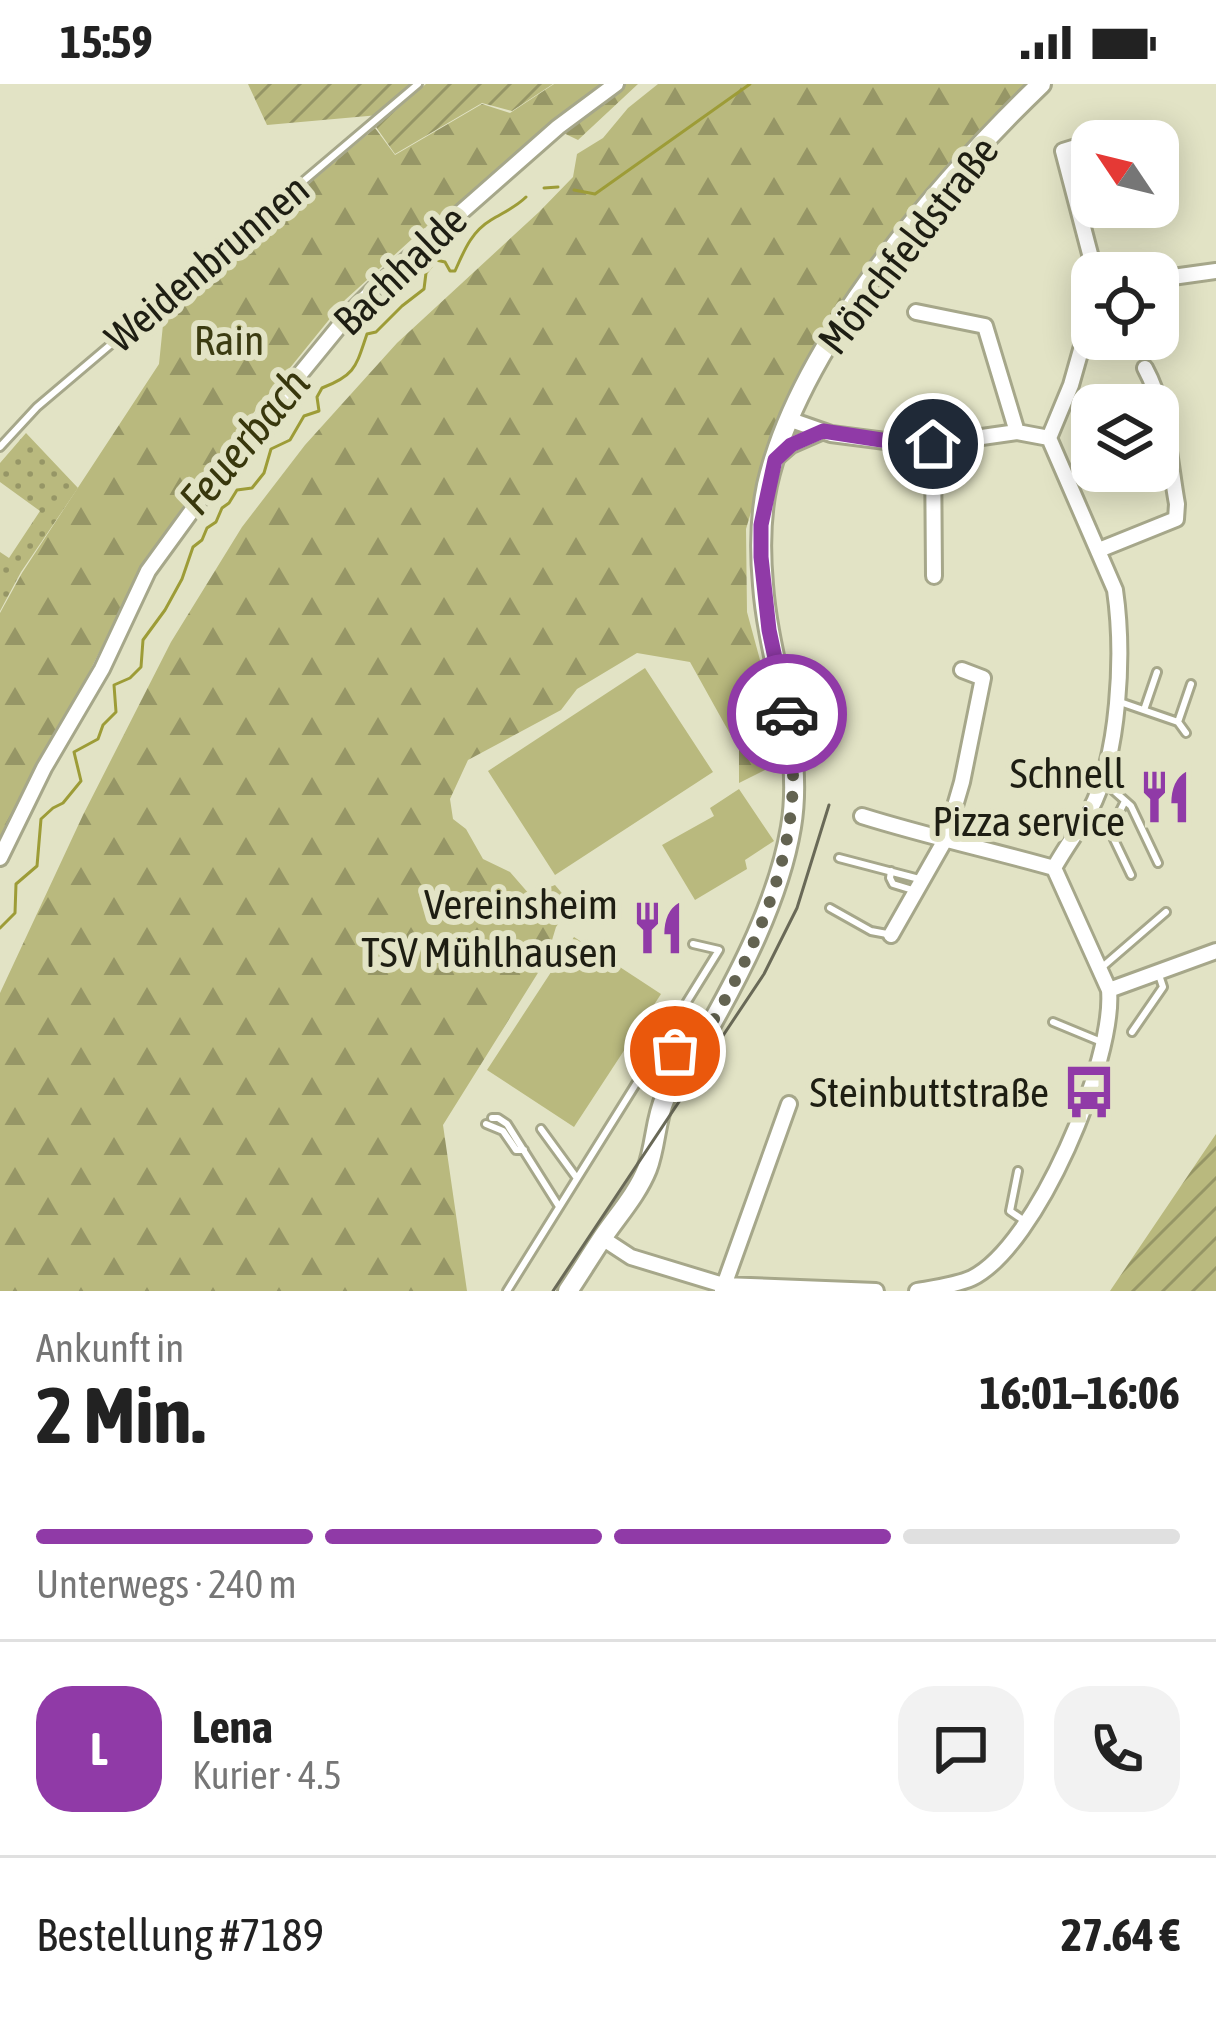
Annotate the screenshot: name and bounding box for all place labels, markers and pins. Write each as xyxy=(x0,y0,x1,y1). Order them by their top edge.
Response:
pin xyxy=(882,393,984,495)
place label: Schnell Pizza service xyxy=(932,749,1125,845)
restaurant icon: Schnell Pizza service xyxy=(1136,768,1194,826)
place label: Vereinsheim TSV Mühlhausen xyxy=(361,880,618,976)
restaurant icon: Vereinsheim TSV Mühlhausen xyxy=(629,899,687,957)
pin xyxy=(624,1000,726,1102)
bus stop icon: Steinbuttstraße xyxy=(1060,1063,1118,1121)
place label: Steinbuttstraße xyxy=(809,1068,1049,1116)

